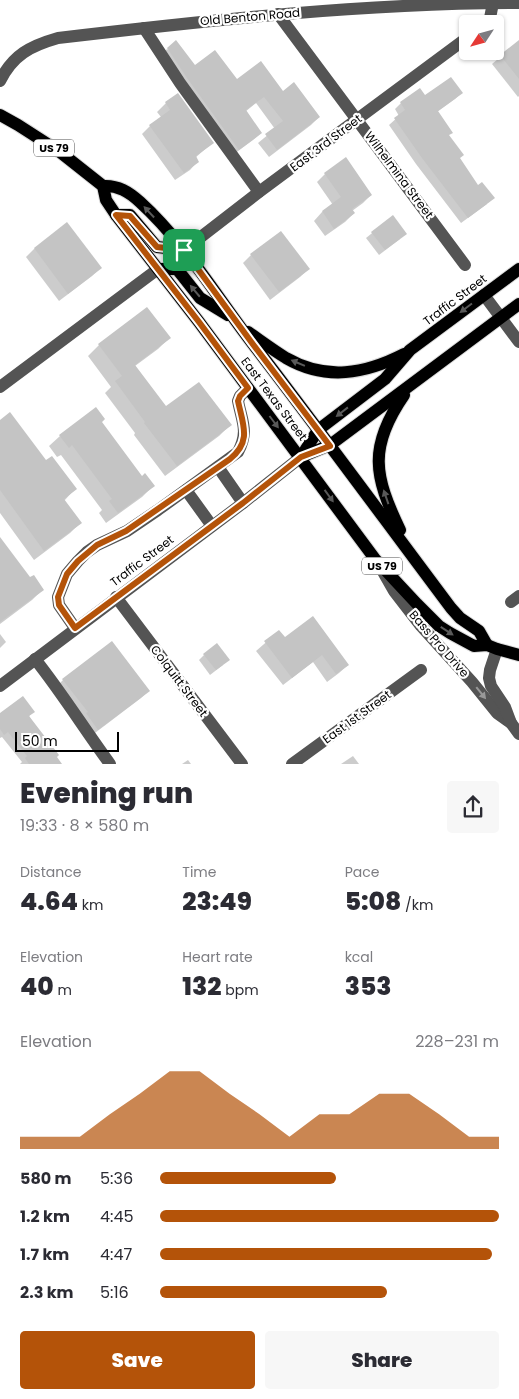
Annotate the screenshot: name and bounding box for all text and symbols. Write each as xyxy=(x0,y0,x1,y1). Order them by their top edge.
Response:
street label: Old Benton Road xyxy=(199,4,301,29)
north arrow xyxy=(459,15,504,60)
map controls xyxy=(459,15,504,60)
street label: East 3rd Street xyxy=(286,110,365,175)
street label: Wilhelmina Street xyxy=(361,128,438,222)
road number: US 79 xyxy=(34,140,74,156)
one-way arrow xyxy=(143,206,155,218)
pin xyxy=(163,229,205,271)
icon: arrive xyxy=(170,236,198,264)
street label: Traffic Street xyxy=(419,270,490,329)
one-way arrow xyxy=(190,285,201,298)
one-way arrow xyxy=(460,303,473,314)
street label: East Texas Street xyxy=(237,353,311,444)
one-way arrow xyxy=(290,359,305,367)
one-way arrow xyxy=(335,407,349,417)
one-way arrow xyxy=(269,415,280,428)
one-way arrow xyxy=(324,489,335,502)
one-way arrow xyxy=(382,489,390,504)
street label: Traffic Street xyxy=(106,531,177,590)
road number: US 79 xyxy=(362,558,402,574)
street label: Bass Pro Drive xyxy=(406,607,473,681)
one-way arrow xyxy=(441,626,454,636)
street label: Colquitt Street xyxy=(147,641,212,720)
street label: East 1st Street xyxy=(319,686,394,747)
one-way arrow xyxy=(475,686,486,699)
scale bar xyxy=(15,729,119,752)
text: 50 m xyxy=(22,731,58,751)
text: Evening run xyxy=(20,774,193,813)
button: share xyxy=(447,781,499,833)
text: 19:33 · 8 × 580 m xyxy=(20,814,149,837)
text: Distance xyxy=(20,862,81,882)
text: Time xyxy=(182,862,216,882)
text: Pace xyxy=(345,862,379,882)
text: 4.64 xyxy=(20,884,78,919)
text: 23:49 xyxy=(182,884,252,919)
text: 5:08 xyxy=(345,884,401,919)
text: km xyxy=(78,895,103,915)
text: /km xyxy=(401,895,433,915)
text: Elevation xyxy=(20,947,83,967)
text: Heart rate xyxy=(182,947,253,967)
text: kcal xyxy=(345,947,373,967)
text: 40 xyxy=(20,969,54,1004)
text: 132 xyxy=(182,969,221,1004)
text: 353 xyxy=(345,969,392,1004)
text: m xyxy=(54,980,72,1000)
text: bpm xyxy=(221,980,259,1000)
text: Elevation xyxy=(20,1030,92,1053)
text: 228–231 m xyxy=(415,1030,499,1053)
text: 580 m xyxy=(20,1167,72,1190)
text: 5:36 xyxy=(100,1167,133,1190)
text: 1.2 km xyxy=(20,1205,70,1228)
text: 4:45 xyxy=(100,1205,134,1228)
text: 1.7 km xyxy=(20,1243,69,1266)
text: 4:47 xyxy=(100,1243,132,1266)
text: 2.3 km xyxy=(20,1281,74,1304)
text: 5:16 xyxy=(100,1281,129,1304)
button: Save xyxy=(20,1331,255,1389)
button: Share xyxy=(265,1331,499,1389)

